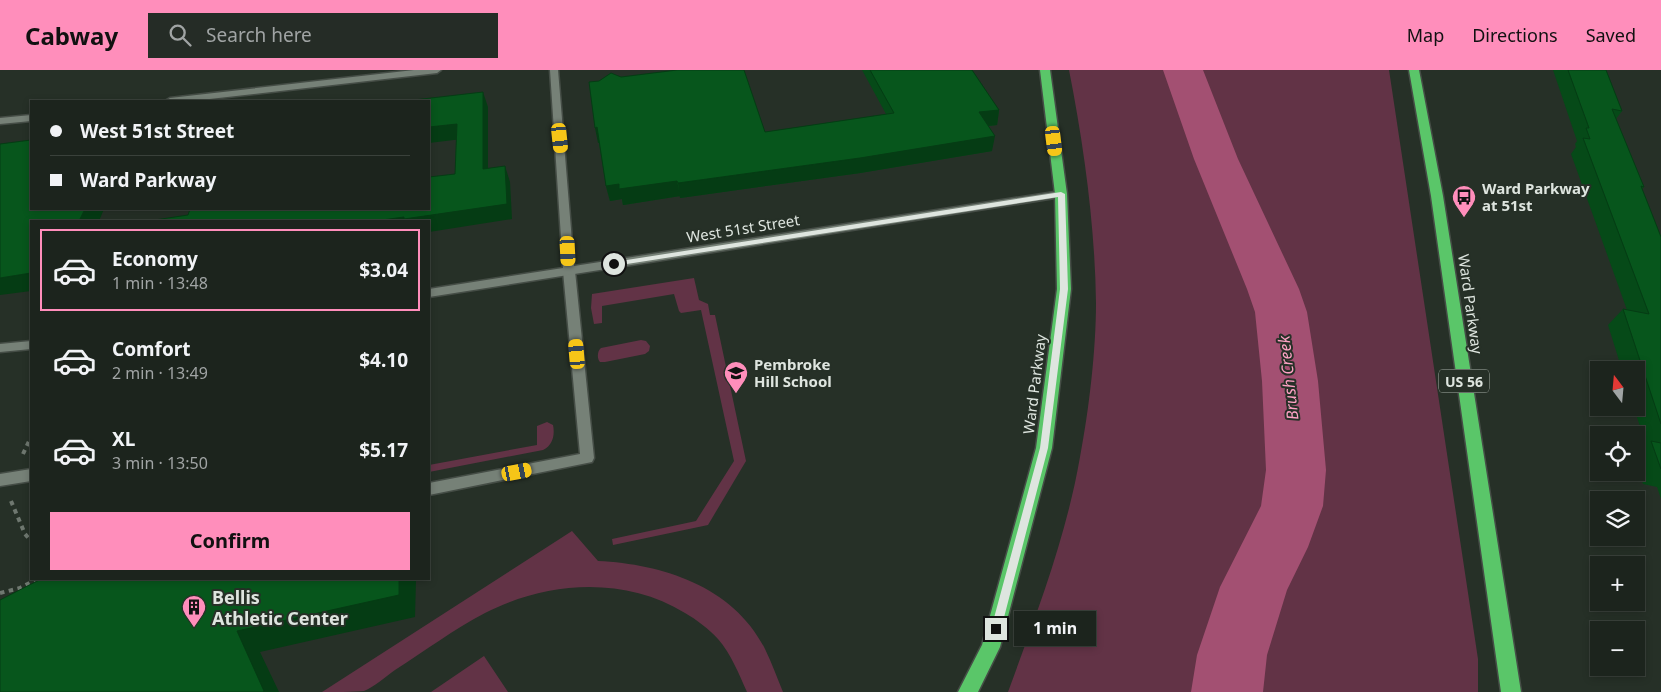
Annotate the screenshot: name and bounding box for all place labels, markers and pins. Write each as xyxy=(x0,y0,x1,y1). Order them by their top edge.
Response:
place label: Ward Parkway at 51st xyxy=(1482,178,1590,215)
bus stop icon: Ward Parkway at 51st xyxy=(1451,184,1477,218)
place label: Pembroke Hill School xyxy=(754,354,832,391)
school or university icon: Pembroke Hill School xyxy=(723,360,749,394)
place label: Bellis Athletic Center xyxy=(212,585,348,630)
building icon: Bellis Athletic Center xyxy=(181,594,207,628)

